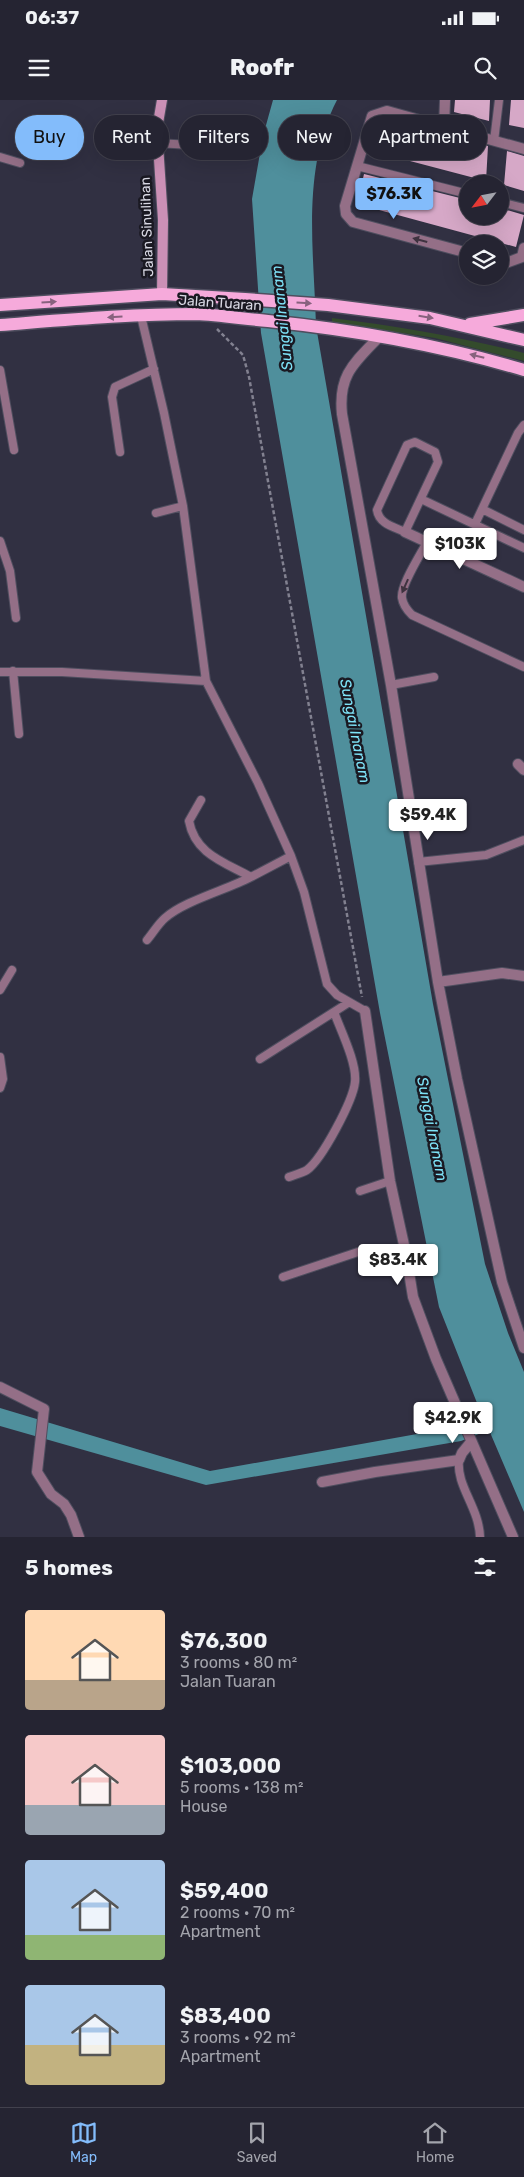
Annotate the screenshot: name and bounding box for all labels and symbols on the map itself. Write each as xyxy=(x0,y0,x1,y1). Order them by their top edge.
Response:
north arrow xyxy=(459,175,509,225)
street label: Jalan Sinulihan xyxy=(137,177,157,277)
pin: $76.3K xyxy=(353,178,435,220)
one-way arrow xyxy=(413,236,428,244)
water label: Sungai Inanam xyxy=(268,264,296,372)
street label: Jalan Tuaran xyxy=(178,292,262,314)
one-way arrow xyxy=(41,298,57,306)
one-way arrow xyxy=(296,300,312,308)
one-way arrow xyxy=(106,314,122,322)
one-way arrow xyxy=(418,314,434,322)
one-way arrow xyxy=(470,352,485,360)
pin: $103K xyxy=(425,528,495,570)
one-way arrow xyxy=(401,579,409,593)
water label: Sungai Inanam xyxy=(336,677,374,785)
pin: $59.4K xyxy=(387,798,469,841)
water label: Sungai Inanam xyxy=(413,1075,451,1183)
pin: $83.4K xyxy=(357,1244,439,1286)
pin: $42.9K xyxy=(412,1402,494,1444)

